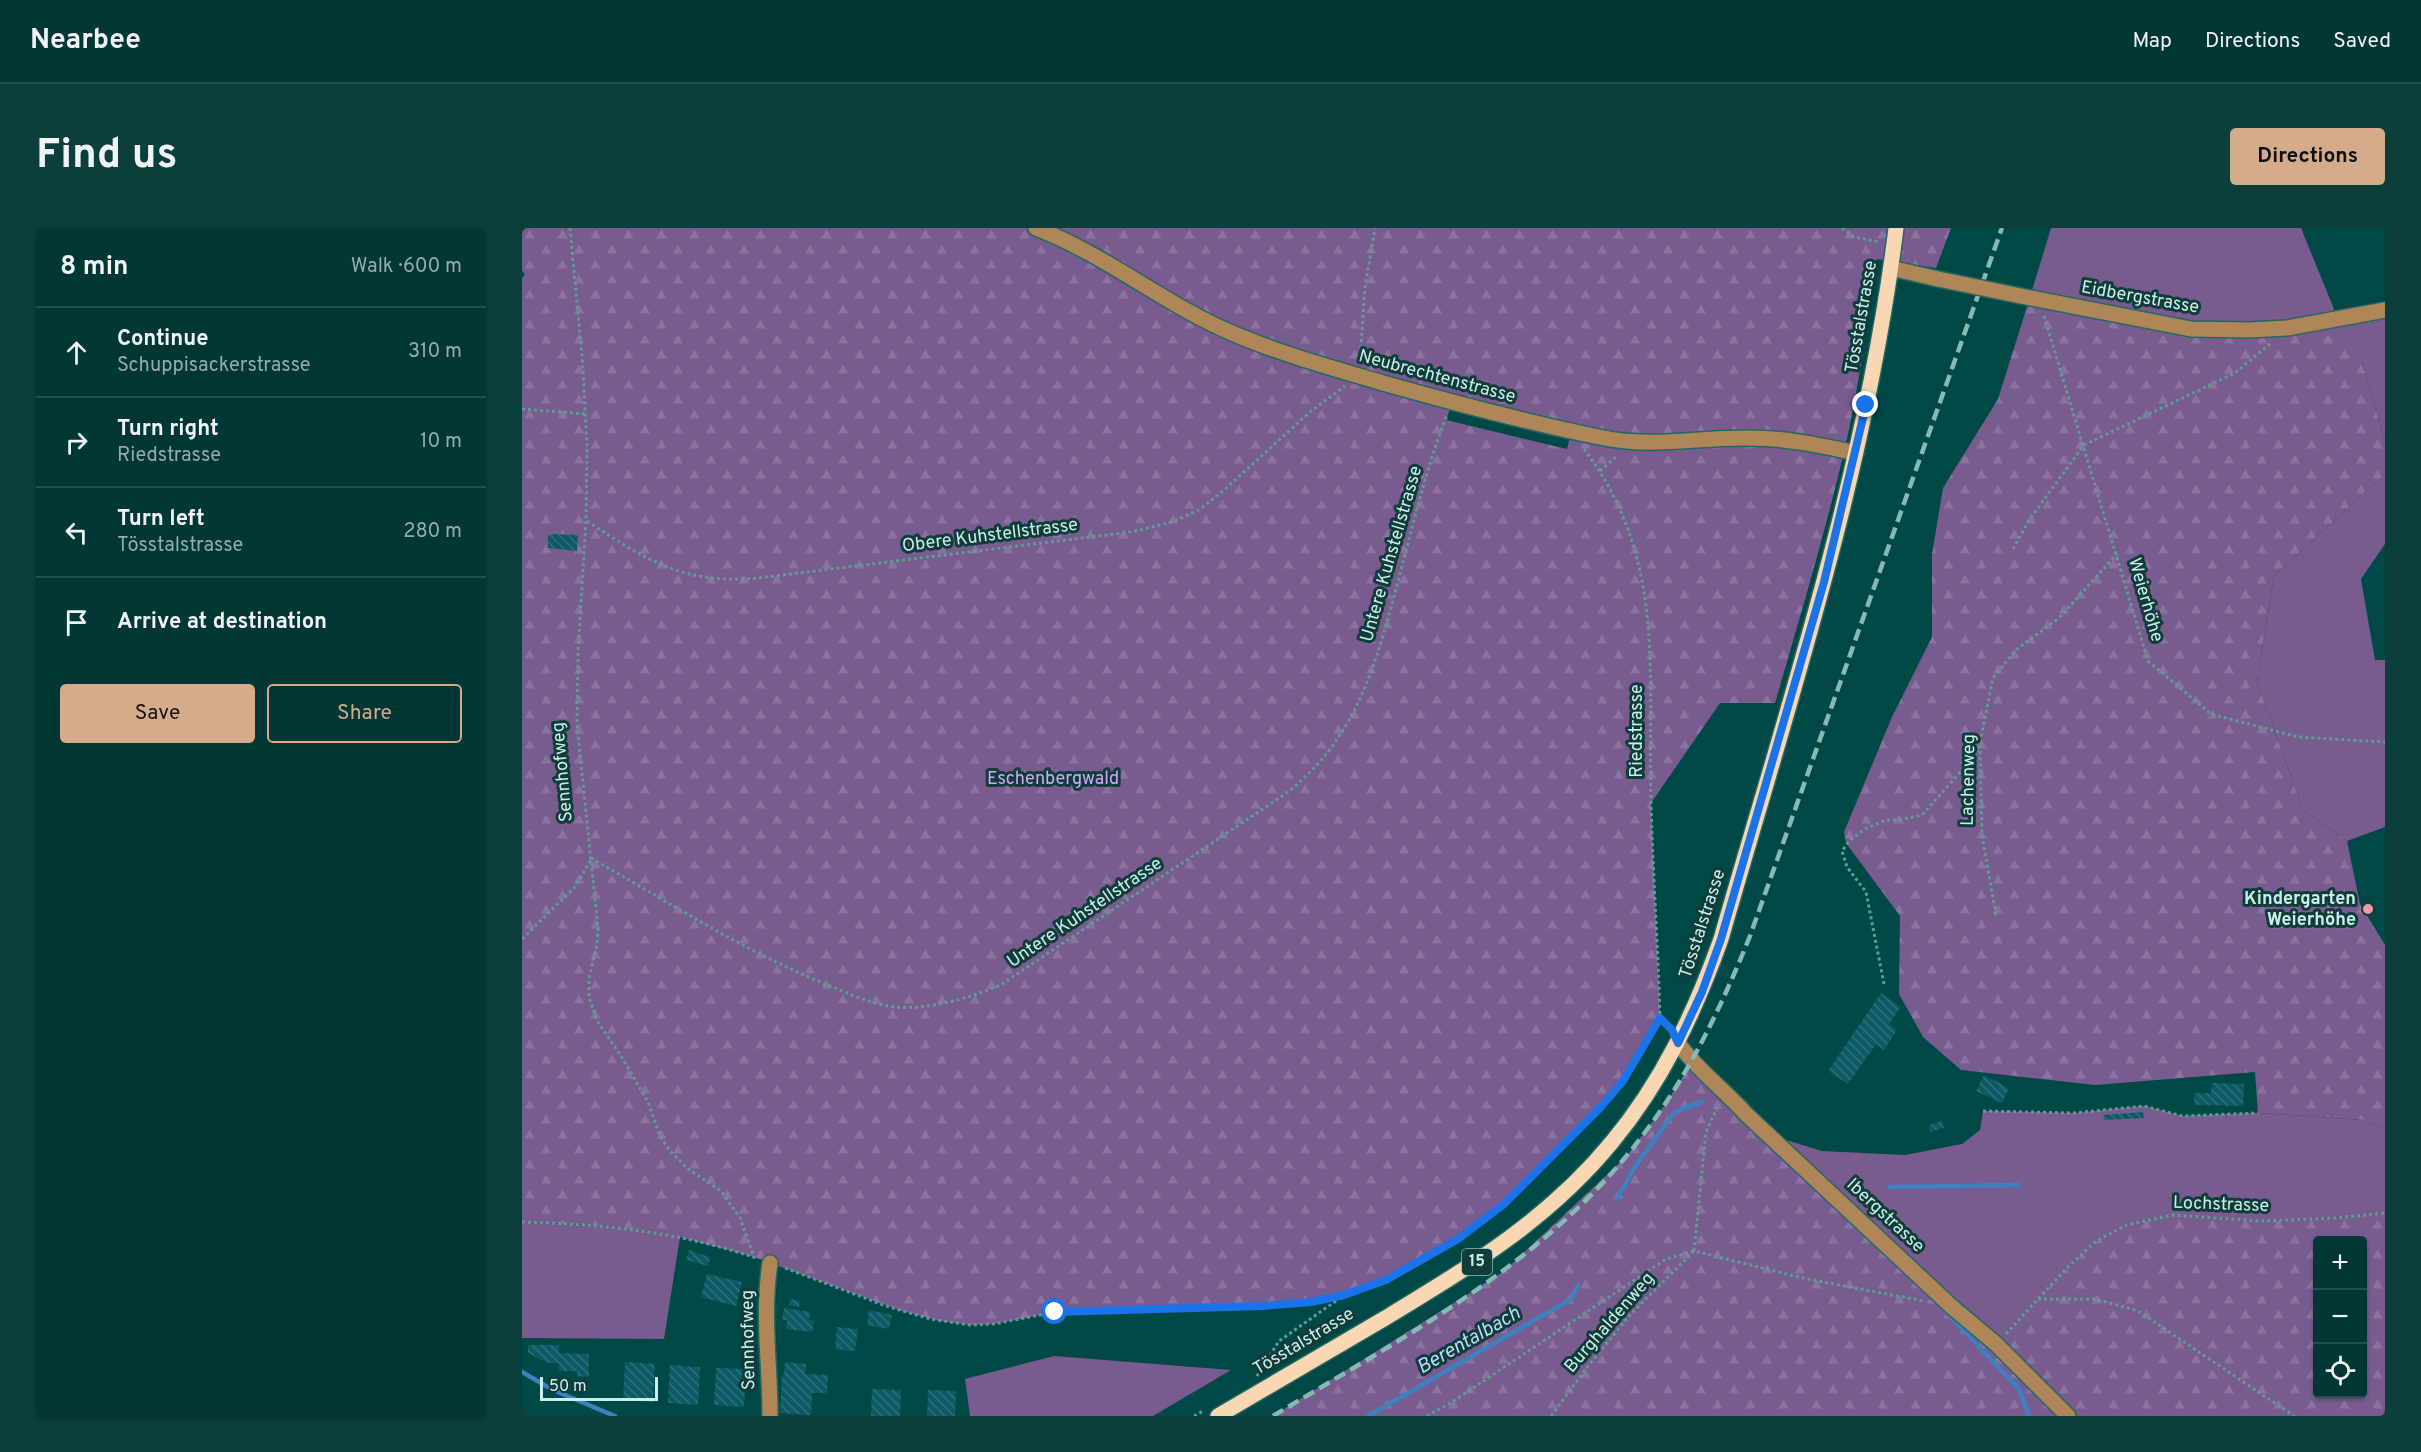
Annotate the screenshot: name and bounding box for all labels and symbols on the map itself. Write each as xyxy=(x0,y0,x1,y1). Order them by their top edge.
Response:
street label: Tösstalstrasse xyxy=(1841,259,1883,375)
street label: Eidbergstrasse xyxy=(2079,276,2201,320)
street label: Neubrechtenstrasse xyxy=(1356,345,1518,409)
route end xyxy=(1852,391,1878,417)
street label: Untere Kuhstellstrasse xyxy=(1356,463,1428,645)
street label: Obere Kuhstellstrasse xyxy=(901,514,1079,558)
street label: Weierhöhe xyxy=(2122,555,2168,645)
street label: Riedstrasse xyxy=(1626,684,1649,778)
street label: Sennhofweg xyxy=(547,721,579,823)
street label: Lachenweg xyxy=(1957,734,1981,826)
park label: Eschenbergwald xyxy=(987,768,1119,791)
street label: Untere Kuhstellstrasse xyxy=(1003,853,1167,973)
street label: Tösstalstrasse xyxy=(1675,866,1731,982)
place label: Kindergarten Weierhöhe xyxy=(2244,888,2356,932)
marker: Kindergarten Weierhöhe xyxy=(2361,902,2375,916)
street label: Ibergstrasse xyxy=(1841,1174,1929,1258)
street label: Lochstrasse xyxy=(2172,1192,2270,1218)
road number: 15 xyxy=(1462,1249,1492,1275)
street label: Burghaldenweg xyxy=(1560,1268,1660,1378)
street label: Sennhofweg xyxy=(737,1290,761,1390)
route start xyxy=(1041,1298,1067,1324)
water label: Berentalbach xyxy=(1413,1301,1526,1381)
street label: Tösstalstrasse xyxy=(1249,1303,1359,1381)
scale bar xyxy=(540,1374,658,1402)

